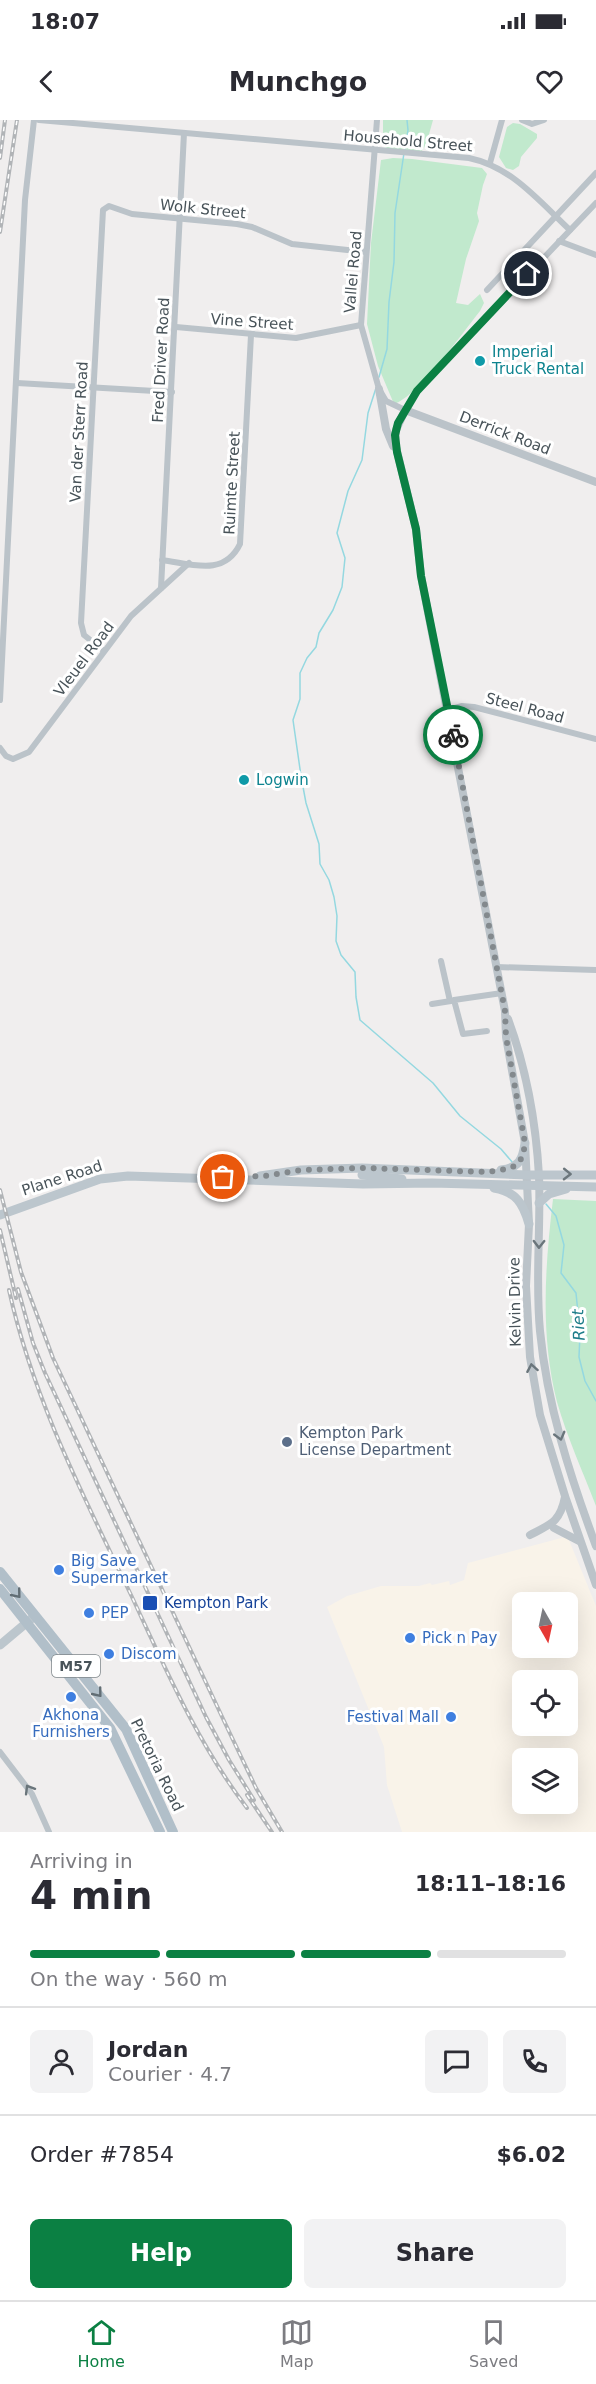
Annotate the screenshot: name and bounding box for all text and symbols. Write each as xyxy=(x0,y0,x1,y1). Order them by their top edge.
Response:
text: 18:07 xyxy=(30,9,100,34)
icon: back xyxy=(30,65,63,98)
icon: heart xyxy=(533,65,566,98)
text: Munchgo xyxy=(229,66,367,97)
street label: Household Street xyxy=(343,126,474,156)
street label: Wolk Street xyxy=(159,196,247,222)
street label: Vallei Road xyxy=(340,230,366,314)
pin xyxy=(501,248,552,299)
icon: home xyxy=(510,257,543,290)
street label: Fred Driver Road xyxy=(149,297,173,423)
street label: Vine Street xyxy=(210,310,294,334)
place label: Imperial Truck Rental xyxy=(491,343,584,378)
marker: Imperial Truck Rental xyxy=(473,354,487,368)
street label: Van der Sterr Road xyxy=(66,361,92,503)
street label: Derrick Road xyxy=(457,407,553,459)
street label: Ruimte Street xyxy=(220,431,244,535)
street label: Vleuel Road xyxy=(50,618,118,700)
street label: Steel Road xyxy=(484,689,566,727)
courier xyxy=(423,705,483,765)
icon: bike xyxy=(437,719,470,752)
place label: Logwin xyxy=(256,771,309,789)
marker: Logwin xyxy=(237,773,251,787)
pin xyxy=(197,1151,248,1202)
street label: Plane Road xyxy=(19,1157,105,1199)
icon: bag xyxy=(206,1160,239,1193)
one-way arrow xyxy=(563,1168,572,1180)
one-way arrow xyxy=(533,1239,545,1248)
street label: Kelvin Drive xyxy=(505,1257,525,1347)
water label: Riet xyxy=(568,1308,589,1341)
one-way arrow xyxy=(527,1363,539,1373)
place label: Kempton Park License Department xyxy=(299,1424,451,1459)
one-way arrow xyxy=(553,1431,565,1441)
marker: Kempton Park License Department xyxy=(280,1435,294,1449)
place label: Big Save Supermarket xyxy=(71,1552,168,1587)
marker: Big Save Supermarket xyxy=(52,1563,66,1577)
one-way arrow xyxy=(10,1587,21,1598)
north arrow xyxy=(512,1592,578,1658)
map controls xyxy=(512,1592,578,1814)
marker: Kempton Park xyxy=(141,1594,159,1612)
place label: Kempton Park xyxy=(164,1594,269,1612)
place label: PEP xyxy=(101,1604,129,1622)
marker: PEP xyxy=(82,1606,96,1620)
place label: Pick n Pay xyxy=(422,1629,497,1647)
marker: Pick n Pay xyxy=(403,1631,417,1645)
place label: Discom xyxy=(121,1645,177,1663)
marker: Discom xyxy=(102,1647,116,1661)
road number: M57 xyxy=(52,1655,100,1677)
button: locate xyxy=(512,1670,578,1736)
one-way arrow xyxy=(91,1686,102,1697)
marker: Akhona Furnishers xyxy=(64,1690,78,1704)
place label: Akhona Furnishers xyxy=(32,1706,110,1741)
place label: Festival Mall xyxy=(347,1708,439,1726)
marker: Festival Mall xyxy=(444,1710,458,1724)
street label: Pretoria Road xyxy=(127,1716,187,1814)
button: layers xyxy=(512,1748,578,1814)
one-way arrow xyxy=(24,1785,36,1795)
text: Arriving in xyxy=(30,1849,133,1873)
text: 18:11–18:16 xyxy=(415,1871,566,1896)
text: 4 min xyxy=(30,1873,152,1918)
text: On the way · 560 m xyxy=(30,1967,228,1991)
button: person xyxy=(30,2030,93,2093)
button: chat xyxy=(425,2030,488,2093)
button: phone xyxy=(503,2030,566,2093)
text: Jordan xyxy=(108,2037,188,2062)
text: Courier · 4.7 xyxy=(108,2062,232,2086)
text: Order #7854 xyxy=(30,2142,174,2167)
text: $6.02 xyxy=(496,2142,566,2167)
button: Help xyxy=(30,2219,292,2288)
button: Share xyxy=(304,2219,566,2288)
tab: Home xyxy=(78,2316,125,2371)
tab: Map xyxy=(280,2316,314,2371)
tab: Saved xyxy=(469,2316,518,2371)

